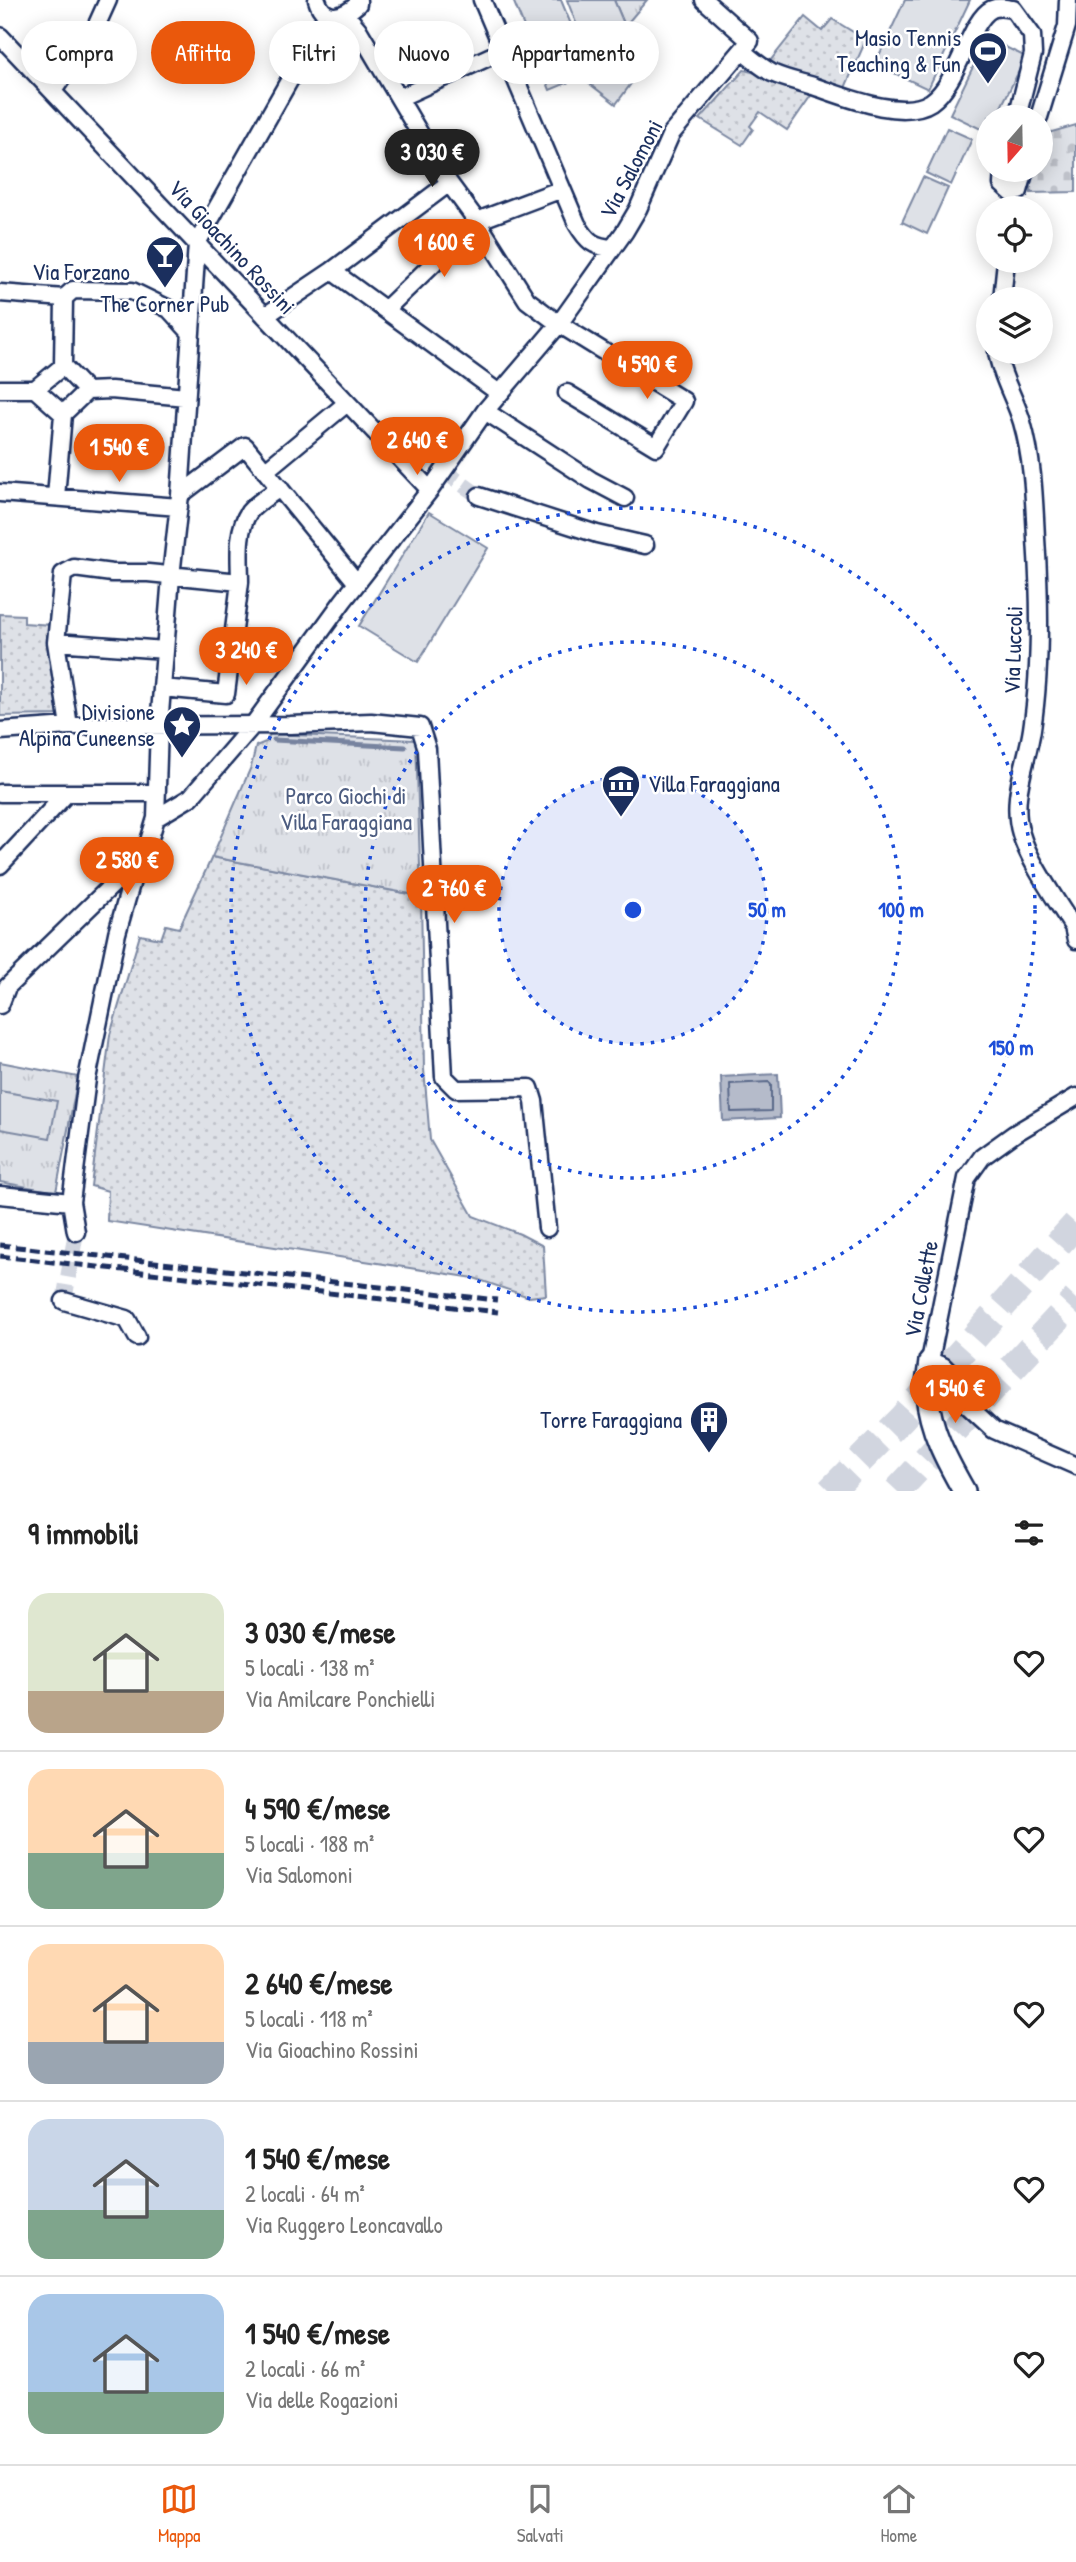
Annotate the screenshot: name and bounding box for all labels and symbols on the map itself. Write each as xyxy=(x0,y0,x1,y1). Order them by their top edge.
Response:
place label: Masio Tennis Teaching & Fun xyxy=(837,22,961,79)
sports icon: Masio Tennis Teaching & Fun xyxy=(967,30,1009,85)
north arrow xyxy=(976,105,1054,182)
street label: Via Salomoni xyxy=(592,114,670,224)
pin: 3 030 € xyxy=(367,130,497,189)
street label: Via Gioachino Rossini xyxy=(162,173,303,321)
pin: 1 600 € xyxy=(379,219,509,279)
bar icon: The Corner Pub xyxy=(144,234,186,289)
street label: Via Forzano xyxy=(32,256,130,287)
place label: The Corner Pub xyxy=(100,288,230,319)
pin: 4 590 € xyxy=(582,342,712,401)
pin: 2 640 € xyxy=(352,418,482,477)
pin: 1 540 € xyxy=(54,424,184,484)
street label: Via Luccoli xyxy=(995,605,1030,695)
pin: 3 240 € xyxy=(181,628,311,687)
place label: Divisione Alpina Cuneense xyxy=(19,696,155,753)
place icon: Divisione Alpina Cuneense xyxy=(161,704,203,759)
museum icon: Villa Faraggiana xyxy=(600,763,642,818)
place label: Villa Faraggiana xyxy=(648,768,780,799)
park label: Parco Giochi di Villa Faraggiana xyxy=(280,780,412,837)
pin: 2 580 € xyxy=(62,838,192,897)
pin: 2 760 € xyxy=(389,866,519,925)
text: 50 m xyxy=(748,895,786,924)
text: 100 m xyxy=(878,895,924,924)
centre of rings xyxy=(621,898,645,922)
text: 150 m xyxy=(988,1033,1034,1062)
street label: Via Collette xyxy=(896,1238,945,1340)
pin: 1 540 € xyxy=(890,1366,1020,1425)
building icon: Torre Faraggiana xyxy=(688,1399,730,1454)
place label: Torre Faraggiana xyxy=(540,1404,682,1435)

